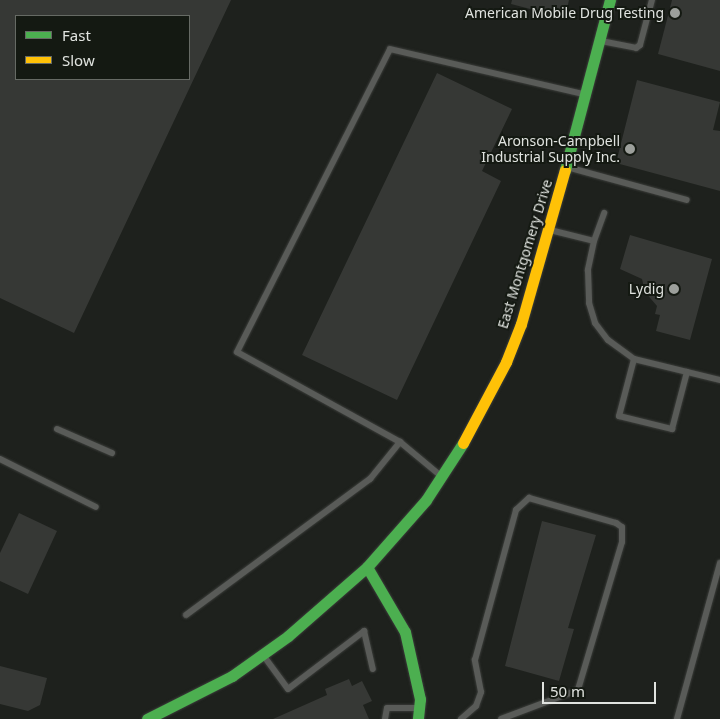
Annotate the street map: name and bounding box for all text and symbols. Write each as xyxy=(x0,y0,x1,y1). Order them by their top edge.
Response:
place label: American Mobile Drug Testing xyxy=(465,5,664,21)
marker: American Mobile Drug Testing xyxy=(668,6,682,20)
legend xyxy=(15,15,190,80)
text: Fast xyxy=(62,25,91,45)
text: Slow xyxy=(62,50,95,70)
place label: Aronson-Campbell Industrial Supply Inc. xyxy=(481,133,620,166)
marker: Aronson-Campbell Industrial Supply Inc. xyxy=(624,143,636,155)
street label: East Montgomery Drive xyxy=(494,177,556,331)
place label: Lydig xyxy=(629,281,664,297)
marker: Lydig xyxy=(668,283,680,295)
scale bar xyxy=(545,672,659,704)
text: 50 m xyxy=(550,681,585,701)

